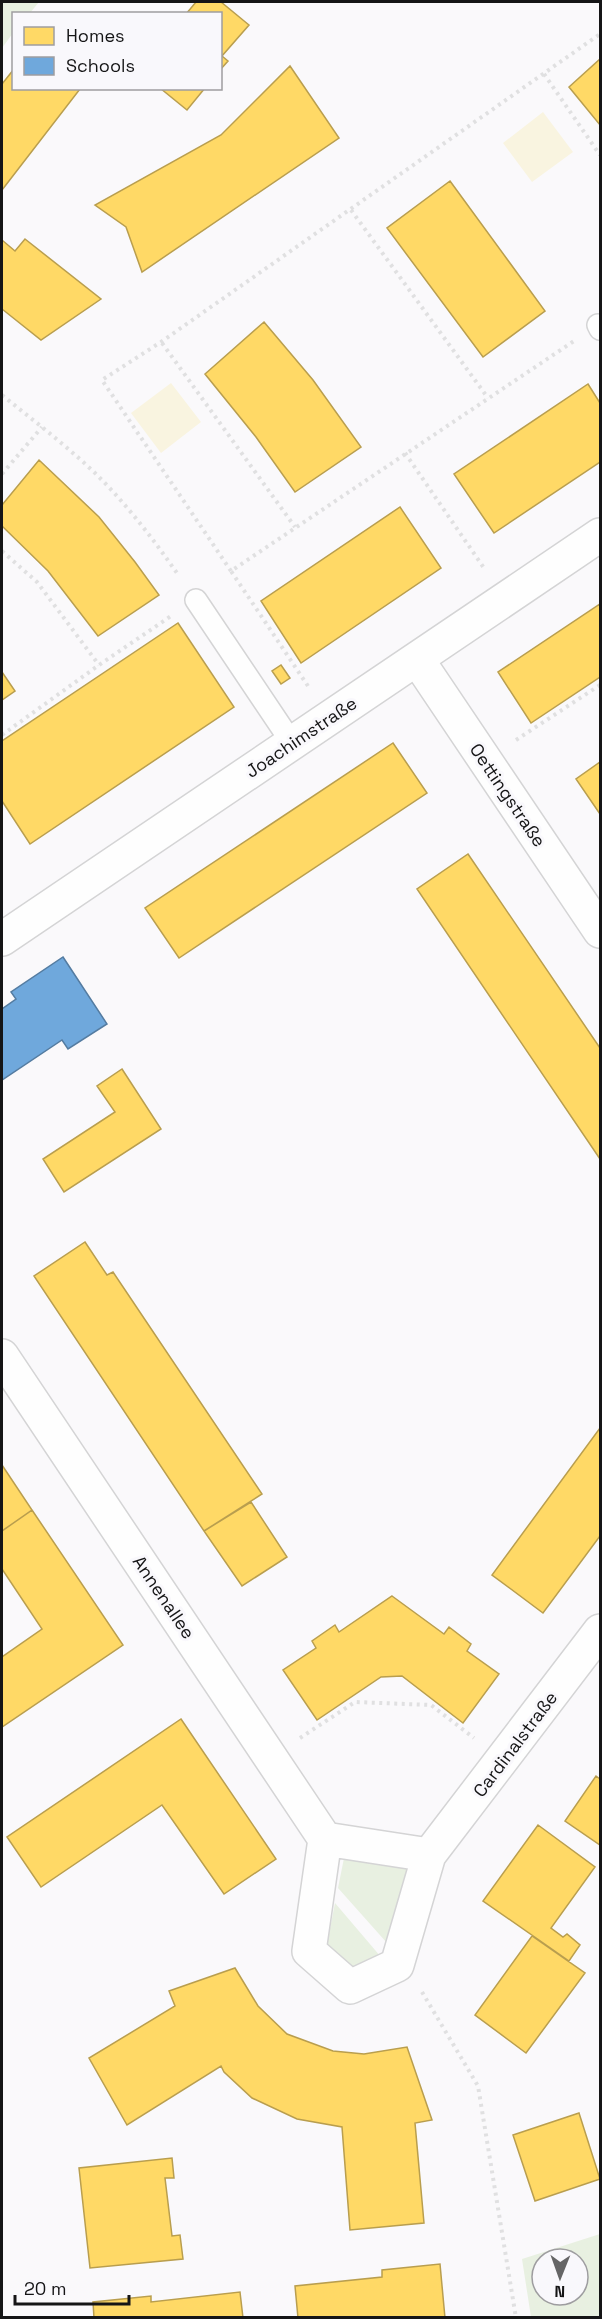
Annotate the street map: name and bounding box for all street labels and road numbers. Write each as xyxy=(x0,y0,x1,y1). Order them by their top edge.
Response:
street label: Joachimstraße xyxy=(241,691,361,783)
street label: Oettingstraße xyxy=(465,739,551,851)
street label: Annenallee xyxy=(128,1551,200,1643)
street label: Cardinalstraße xyxy=(468,1687,562,1801)

